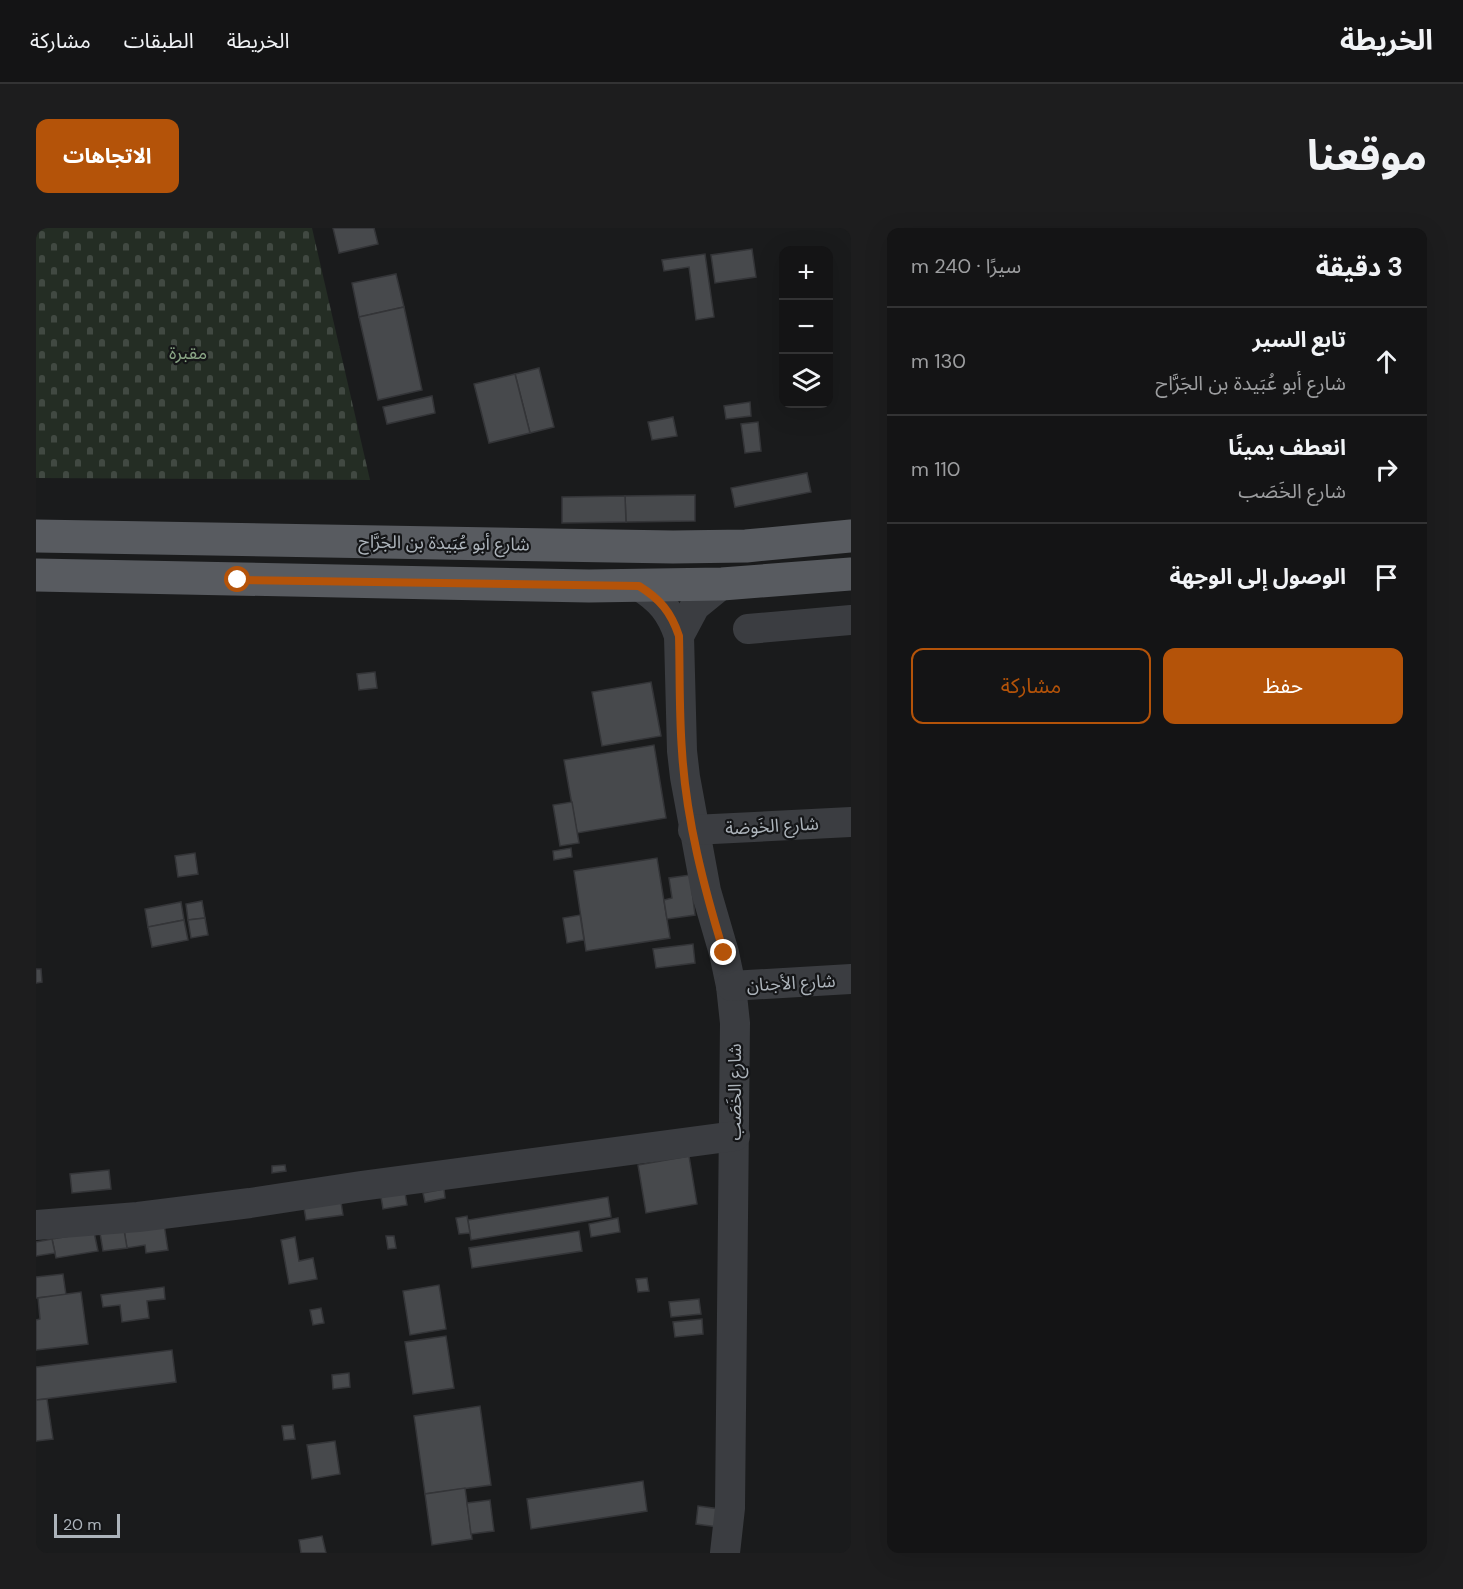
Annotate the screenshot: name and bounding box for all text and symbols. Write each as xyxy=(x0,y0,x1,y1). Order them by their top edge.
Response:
text: الخريطة xyxy=(1340,22,1433,59)
text: مشاركة xyxy=(30,27,91,55)
text: الطبقات xyxy=(124,27,194,55)
text: الخريطة xyxy=(227,27,290,55)
button: الاتجاهات xyxy=(36,119,179,193)
text: موقعنا xyxy=(1307,128,1427,183)
map controls xyxy=(779,246,833,408)
button: + xyxy=(779,246,833,300)
text: 3 دقيقة xyxy=(1316,250,1403,284)
text: سيرًا · 240 m xyxy=(911,253,1021,279)
button: − xyxy=(779,300,833,354)
text: تابع السير xyxy=(1253,325,1346,354)
park label: مقبرة xyxy=(169,341,207,365)
icon: ahead xyxy=(1370,345,1403,378)
text: 130 m xyxy=(911,348,966,374)
button: layers xyxy=(779,354,833,408)
text: شارع أبو عُبَيدة بن الجَرَّاح xyxy=(1155,370,1346,396)
text: انعطف يمينًا xyxy=(1228,433,1346,462)
icon: right xyxy=(1370,453,1403,486)
text: 110 m xyxy=(911,456,960,482)
text: شارع الخَصَب xyxy=(1238,478,1346,504)
street label: شارع أبو عُبَيدة بن الجَرَّاح xyxy=(358,530,530,558)
icon: arrive xyxy=(1370,561,1403,594)
text: الوصول إلى الوجهة xyxy=(1170,562,1346,591)
route start xyxy=(224,566,250,592)
button: مشاركة xyxy=(911,648,1151,724)
button: حفظ xyxy=(1163,648,1403,724)
street label: شارع الخَوضة xyxy=(725,812,820,842)
route end xyxy=(710,939,736,965)
street label: شارع الأجنان xyxy=(746,969,836,999)
street label: شارع الخَصَب xyxy=(723,1043,749,1141)
scale bar xyxy=(54,1511,120,1538)
text: 20 m xyxy=(63,1514,102,1535)

